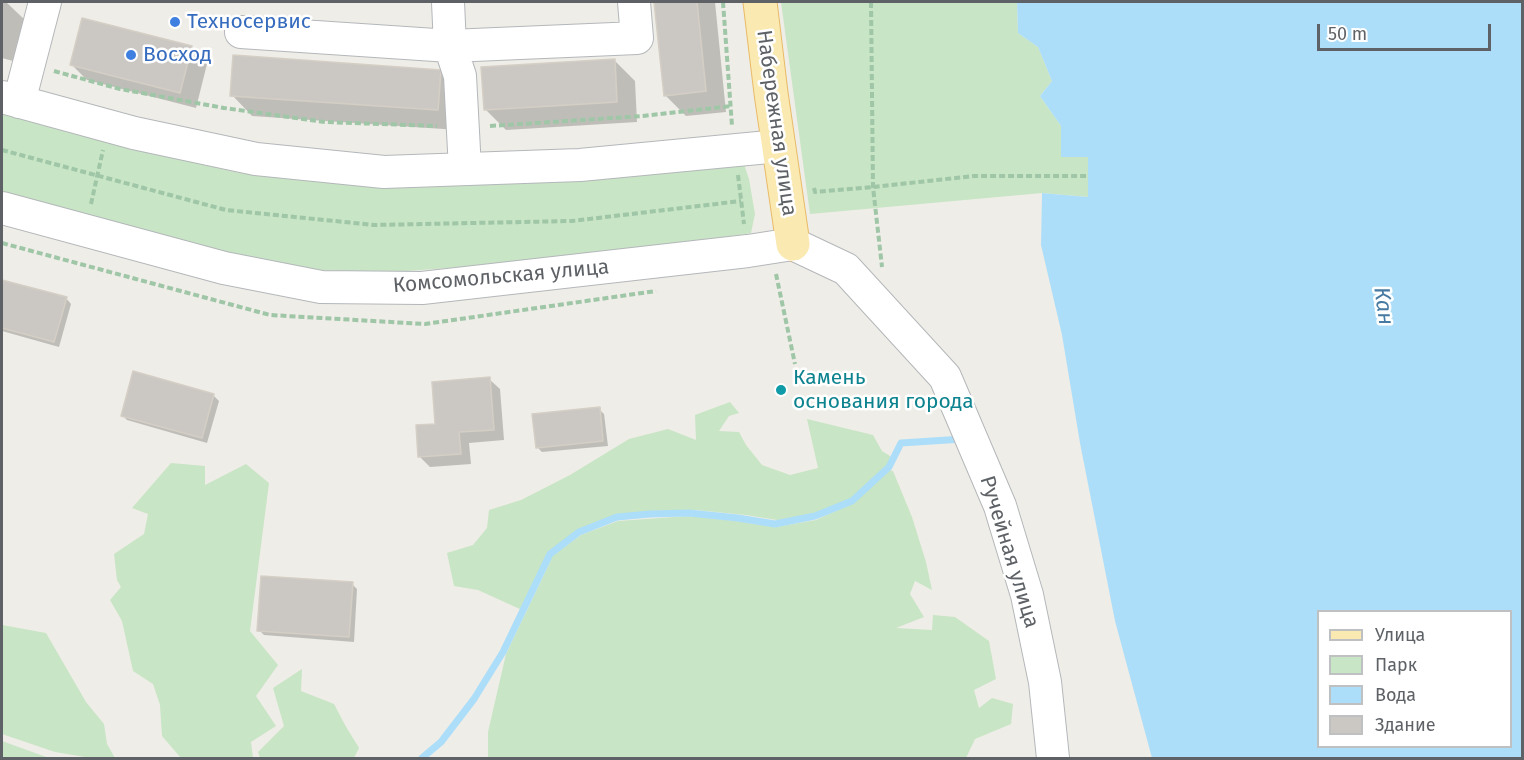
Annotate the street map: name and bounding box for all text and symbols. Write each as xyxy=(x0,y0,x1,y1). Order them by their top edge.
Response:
place label: Техносервис xyxy=(187,9,311,35)
scale bar xyxy=(1320,12,1494,50)
marker: Техносервис xyxy=(168,15,182,29)
text: 50 m xyxy=(1328,23,1367,45)
street label: Набережная улица xyxy=(750,28,802,218)
place label: Восход xyxy=(143,42,212,68)
marker: Восход xyxy=(124,48,138,62)
street label: Комсомольская улица xyxy=(392,255,610,299)
water label: Кан xyxy=(1367,285,1399,327)
place label: Камень основания города xyxy=(793,365,974,415)
marker: Камень основания города xyxy=(774,383,788,397)
street label: Ручейная улица xyxy=(974,473,1044,631)
legend xyxy=(1317,610,1512,748)
text: Улица xyxy=(1375,624,1425,646)
text: Парк xyxy=(1375,654,1417,676)
text: Вода xyxy=(1375,684,1416,706)
text: Здание xyxy=(1375,714,1436,736)

